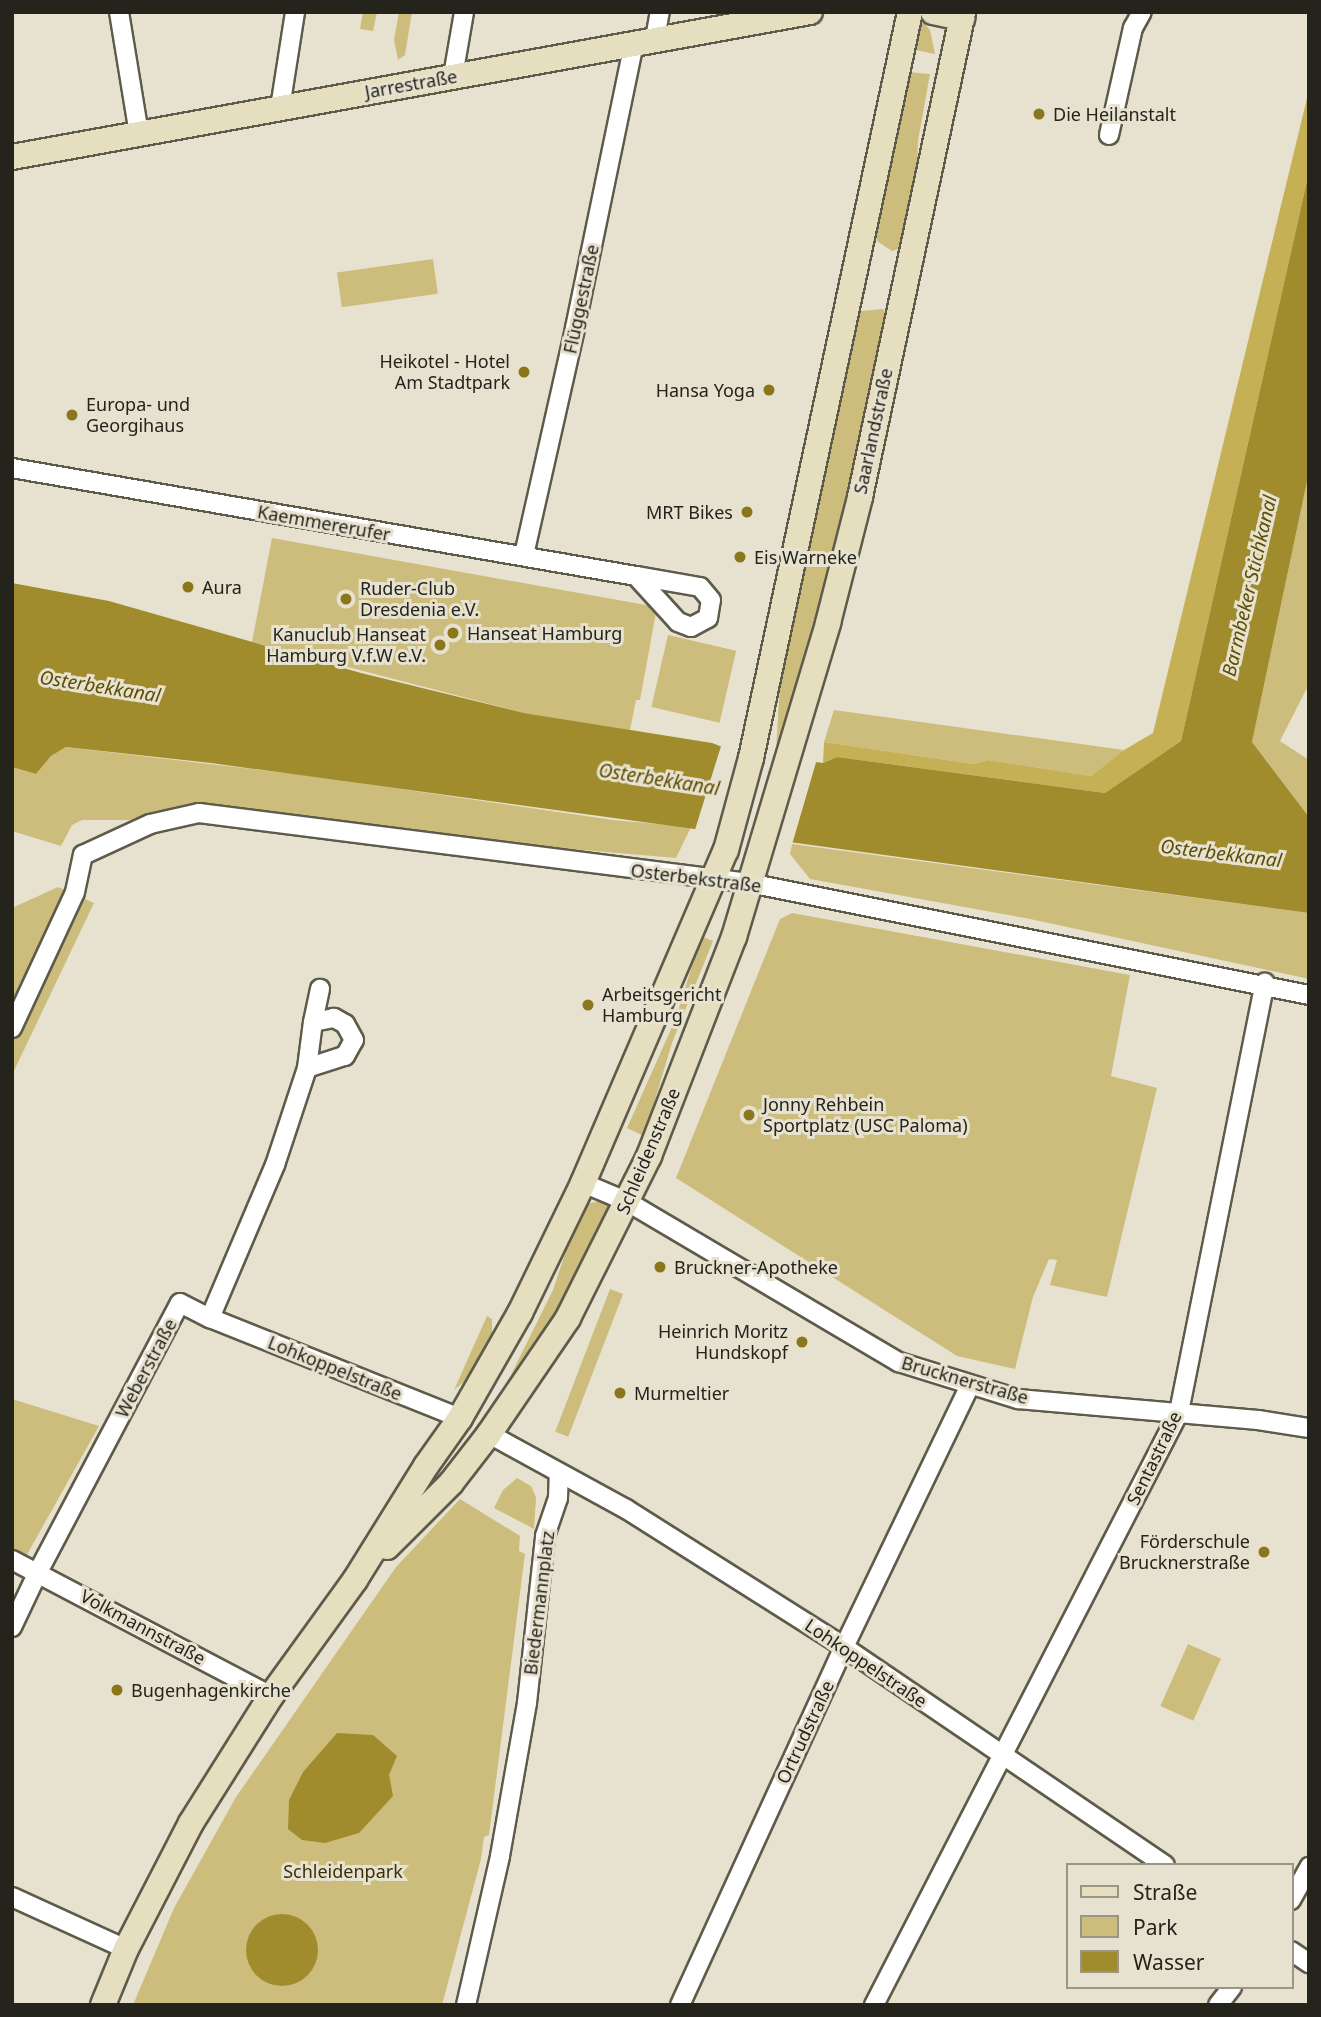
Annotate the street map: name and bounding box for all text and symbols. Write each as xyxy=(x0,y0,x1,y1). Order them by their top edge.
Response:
street label: Jarrestraße xyxy=(363,65,459,103)
place label: Die Heilanstalt xyxy=(1053,103,1176,125)
marker: Die Heilanstalt xyxy=(1031,106,1047,122)
street label: Flüggestraße xyxy=(559,242,603,356)
place label: Heikotel - Hotel Am Stadtpark xyxy=(379,351,510,394)
marker: Heikotel - Hotel Am Stadtpark xyxy=(516,364,532,380)
street label: Saarlandstraße xyxy=(849,366,897,496)
place label: Hansa Yoga xyxy=(656,379,755,401)
marker: Hansa Yoga xyxy=(761,382,777,398)
place label: Europa- und Georgihaus xyxy=(86,394,190,436)
marker: Europa- und Georgihaus xyxy=(64,407,80,423)
water label: Barmbeker Stichkanal xyxy=(1218,493,1282,679)
street label: Kaemmererufer xyxy=(256,501,392,545)
place label: MRT Bikes xyxy=(646,501,733,523)
marker: MRT Bikes xyxy=(739,504,755,520)
place label: Eis Warneke xyxy=(754,546,857,568)
marker: Eis Warneke xyxy=(732,549,748,565)
place label: Aura xyxy=(202,576,242,598)
place label: Ruder-Club Dresdenia e.V. xyxy=(360,578,479,620)
marker: Aura xyxy=(180,579,196,595)
marker: Ruder-Club Dresdenia e.V. xyxy=(338,591,354,607)
place label: Hanseat Hamburg xyxy=(467,622,622,644)
place label: Kanuclub Hanseat Hamburg V.f.W e.V. xyxy=(266,624,426,666)
marker: Hanseat Hamburg xyxy=(445,625,461,641)
marker: Kanuclub Hanseat Hamburg V.f.W e.V. xyxy=(432,637,448,653)
water label: Osterbekkanal xyxy=(38,666,162,708)
water label: Osterbekkanal xyxy=(597,759,721,801)
water label: Osterbekkanal xyxy=(1159,835,1283,873)
street label: Osterbekstraße xyxy=(629,859,763,897)
place label: Arbeitsgericht Hamburg xyxy=(602,984,721,1026)
marker: Arbeitsgericht Hamburg xyxy=(580,997,596,1013)
street label: Schleidenstraße xyxy=(612,1085,684,1217)
place label: Jonny Rehbein Sportplatz (USC Paloma) xyxy=(763,1094,968,1136)
marker: Jonny Rehbein Sportplatz (USC Paloma) xyxy=(741,1107,757,1123)
place label: Bruckner-Apotheke xyxy=(674,1256,838,1278)
marker: Bruckner-Apotheke xyxy=(652,1259,668,1275)
street label: Weberstraße xyxy=(111,1315,181,1421)
place label: Heinrich Moritz Hundskopf xyxy=(658,1321,788,1364)
street label: Lohkoppelstraße xyxy=(265,1331,405,1405)
marker: Heinrich Moritz Hundskopf xyxy=(794,1334,810,1350)
street label: Brucknerstraße xyxy=(899,1352,1031,1408)
place label: Murmeltier xyxy=(634,1382,729,1404)
marker: Murmeltier xyxy=(612,1385,628,1401)
street label: Sentastraße xyxy=(1122,1408,1186,1508)
street label: Biedermannplatz xyxy=(519,1530,559,1676)
place label: Förderschule Brucknerstraße xyxy=(1119,1531,1250,1574)
marker: Förderschule Brucknerstraße xyxy=(1256,1544,1272,1560)
street label: Volkmannstraße xyxy=(77,1585,209,1669)
street label: Lohkoppelstraße xyxy=(801,1614,931,1712)
street label: Ortrudstraße xyxy=(772,1677,838,1787)
place label: Bugenhagenkirche xyxy=(131,1679,291,1701)
marker: Bugenhagenkirche xyxy=(109,1682,125,1698)
park label: Schleidenpark xyxy=(283,1860,403,1882)
legend xyxy=(1066,1863,1293,1989)
text: Straße xyxy=(1133,1878,1197,1906)
text: Park xyxy=(1133,1913,1177,1941)
text: Wasser xyxy=(1133,1948,1205,1976)

